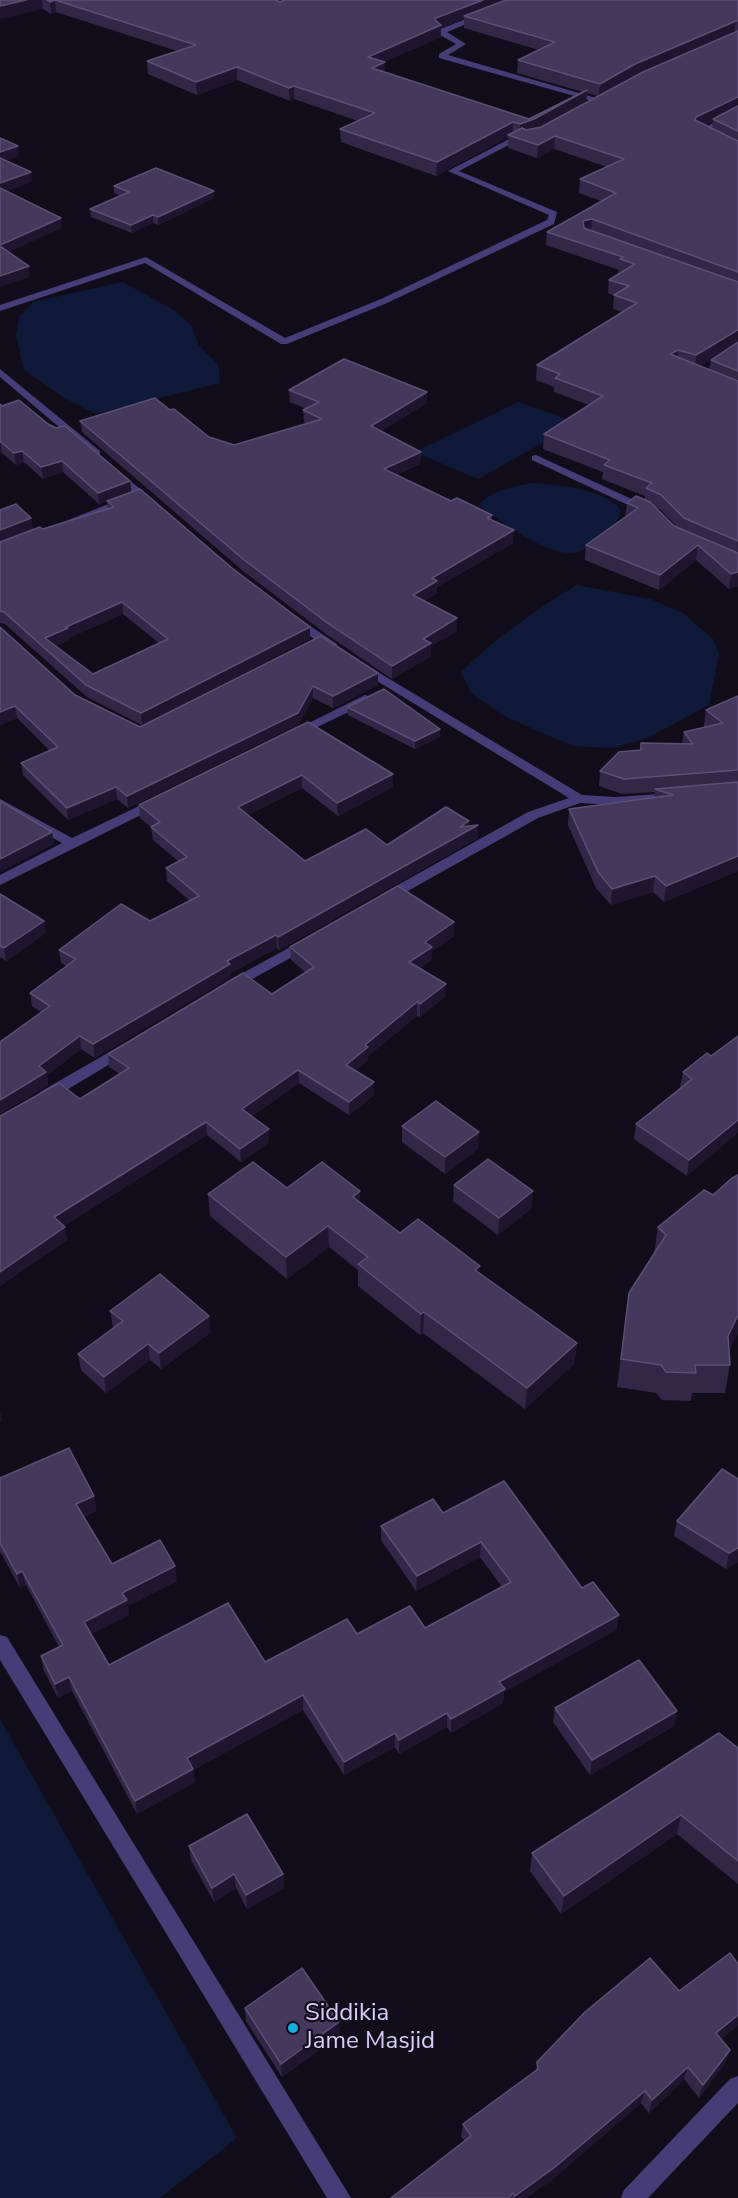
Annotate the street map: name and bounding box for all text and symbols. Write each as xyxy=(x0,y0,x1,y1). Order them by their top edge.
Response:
place label: Siddikia Jame Masjid xyxy=(305,2000,435,2056)
marker: Siddikia Jame Masjid xyxy=(286,2021,300,2035)

